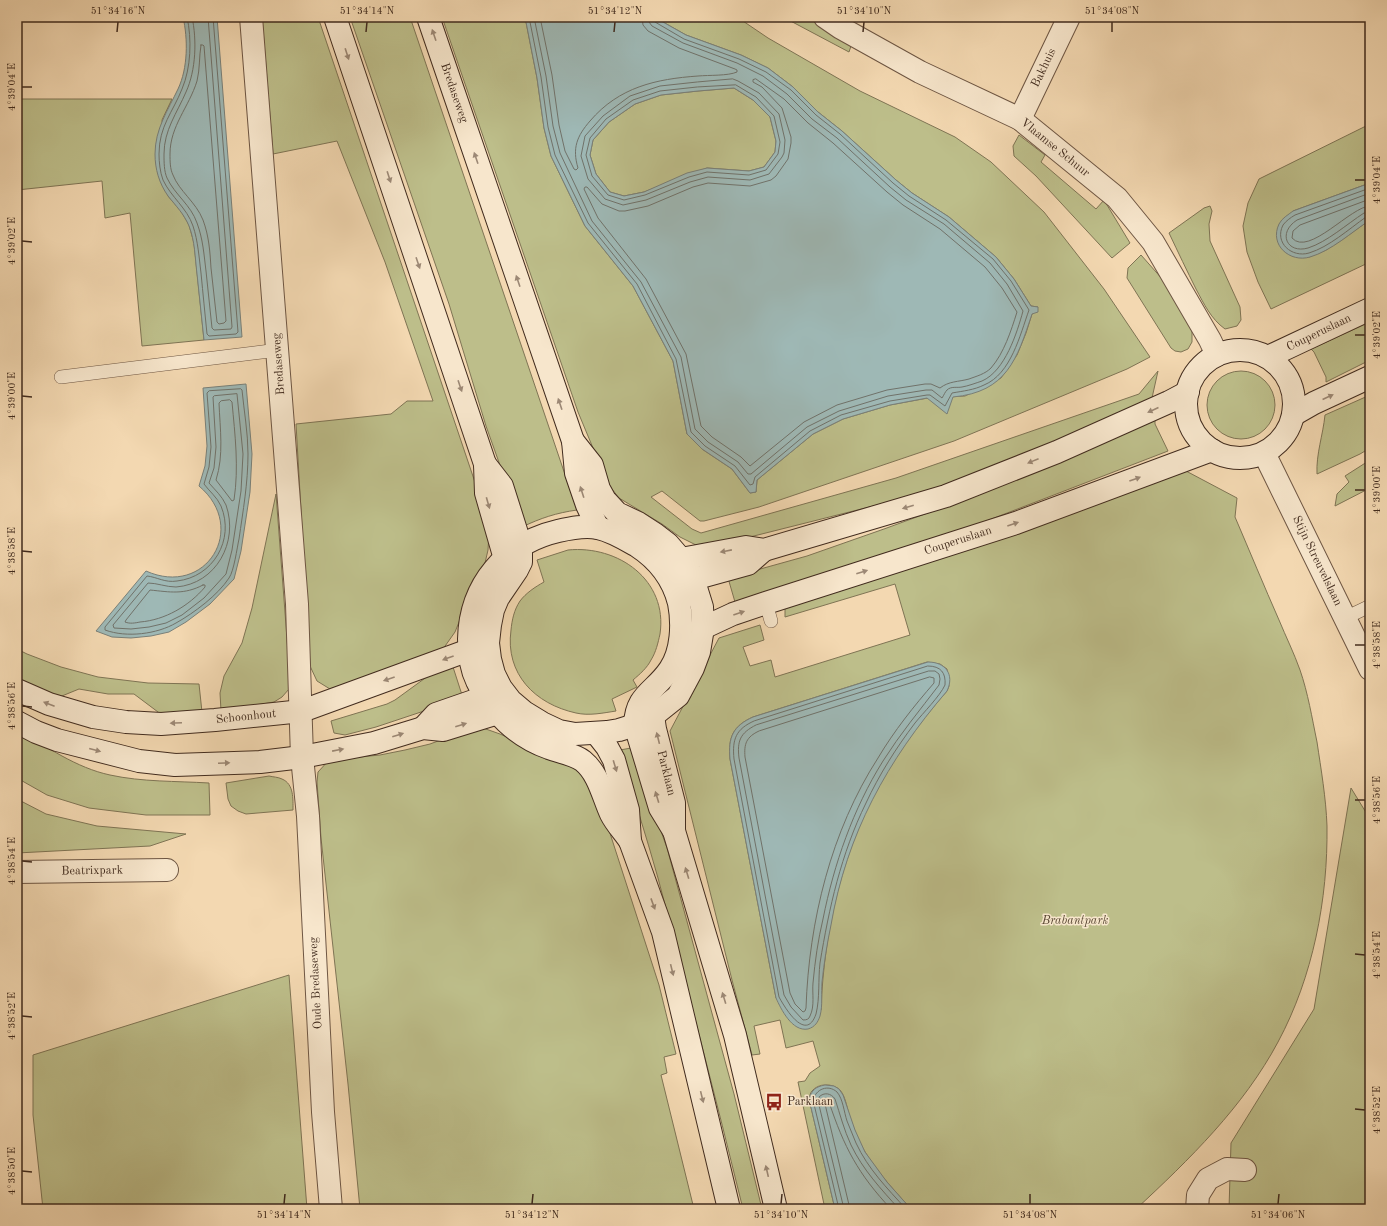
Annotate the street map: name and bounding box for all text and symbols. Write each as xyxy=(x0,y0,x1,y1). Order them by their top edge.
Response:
text: 51°34'16"N xyxy=(91,6,146,16)
text: 51°34'14"N xyxy=(340,6,395,16)
text: 51°34'12"N xyxy=(588,6,643,16)
text: 51°34'10"N xyxy=(837,6,892,16)
text: 51°34'08"N xyxy=(1085,6,1140,16)
one-way arrow xyxy=(431,29,437,41)
street label: Bakhuis xyxy=(1029,47,1059,89)
one-way arrow xyxy=(345,48,351,60)
street label: Bredaseweg xyxy=(438,62,470,125)
text: 4°39'04"E xyxy=(7,63,17,111)
street label: Vlaamse Schuur xyxy=(1018,117,1092,179)
one-way arrow xyxy=(473,152,479,164)
text: 4°39'04"E xyxy=(1372,156,1382,204)
one-way arrow xyxy=(386,172,392,184)
text: 4°39'02"E xyxy=(7,217,17,265)
one-way arrow xyxy=(415,257,421,269)
one-way arrow xyxy=(515,275,521,287)
text: 4°39'02"E xyxy=(1372,311,1382,359)
street label: Couperuslaan xyxy=(1285,312,1354,354)
street label: Bredaseweg xyxy=(271,332,287,396)
text: 4°39'00"E xyxy=(7,372,17,420)
one-way arrow xyxy=(457,380,463,392)
one-way arrow xyxy=(1322,394,1333,400)
one-way arrow xyxy=(557,398,563,410)
one-way arrow xyxy=(1146,407,1158,413)
one-way arrow xyxy=(1027,459,1039,465)
text: 4°39'00"E xyxy=(1372,466,1382,514)
one-way arrow xyxy=(1129,475,1141,481)
one-way arrow xyxy=(579,486,585,498)
one-way arrow xyxy=(485,497,491,509)
one-way arrow xyxy=(902,504,914,510)
street label: Stijn Streuvelslaan xyxy=(1290,514,1344,608)
one-way arrow xyxy=(1007,521,1019,527)
street label: Couperuslaan xyxy=(923,524,994,558)
text: 4°38'58"E xyxy=(7,527,17,575)
one-way arrow xyxy=(720,548,732,554)
one-way arrow xyxy=(857,569,869,575)
one-way arrow xyxy=(733,609,745,615)
text: 4°38'58"E xyxy=(1372,621,1382,669)
one-way arrow xyxy=(441,655,453,661)
one-way arrow xyxy=(383,676,395,682)
text: 4°38'56"E xyxy=(7,682,17,730)
one-way arrow xyxy=(42,700,54,706)
street label: Schoonhout xyxy=(215,708,277,726)
one-way arrow xyxy=(170,719,183,726)
one-way arrow xyxy=(455,722,467,728)
one-way arrow xyxy=(393,732,405,738)
one-way arrow xyxy=(654,732,660,745)
one-way arrow xyxy=(332,746,344,752)
one-way arrow xyxy=(89,748,101,754)
street label: Parklaan xyxy=(655,749,678,797)
one-way arrow xyxy=(218,760,230,767)
one-way arrow xyxy=(612,760,618,772)
text: 4°38'56"E xyxy=(1372,776,1382,824)
one-way arrow xyxy=(654,791,660,803)
text: 4°38'54"E xyxy=(7,837,17,885)
street label: Beatrixpark xyxy=(61,864,123,878)
one-way arrow xyxy=(684,867,690,879)
one-way arrow xyxy=(650,898,656,910)
park label: Brabantpark xyxy=(1041,915,1108,927)
text: 4°38'54"E xyxy=(1372,931,1382,979)
street label: Oude Bredaseweg xyxy=(308,936,324,1029)
one-way arrow xyxy=(670,964,676,976)
text: 4°38'52"E xyxy=(7,992,17,1040)
one-way arrow xyxy=(721,992,727,1004)
text: 4°38'52"E xyxy=(1372,1086,1382,1134)
one-way arrow xyxy=(700,1090,706,1103)
bus stop icon: Parklaan xyxy=(764,1092,784,1112)
place label: Parklaan xyxy=(787,1096,834,1108)
text: 4°38'50"E xyxy=(7,1147,17,1195)
one-way arrow xyxy=(764,1165,770,1177)
text: 51°34'14"N xyxy=(257,1210,312,1220)
text: 51°34'12"N xyxy=(505,1210,560,1220)
text: 51°34'10"N xyxy=(754,1210,809,1220)
text: 51°34'08"N xyxy=(1003,1210,1058,1220)
text: 51°34'06"N xyxy=(1251,1210,1306,1220)

